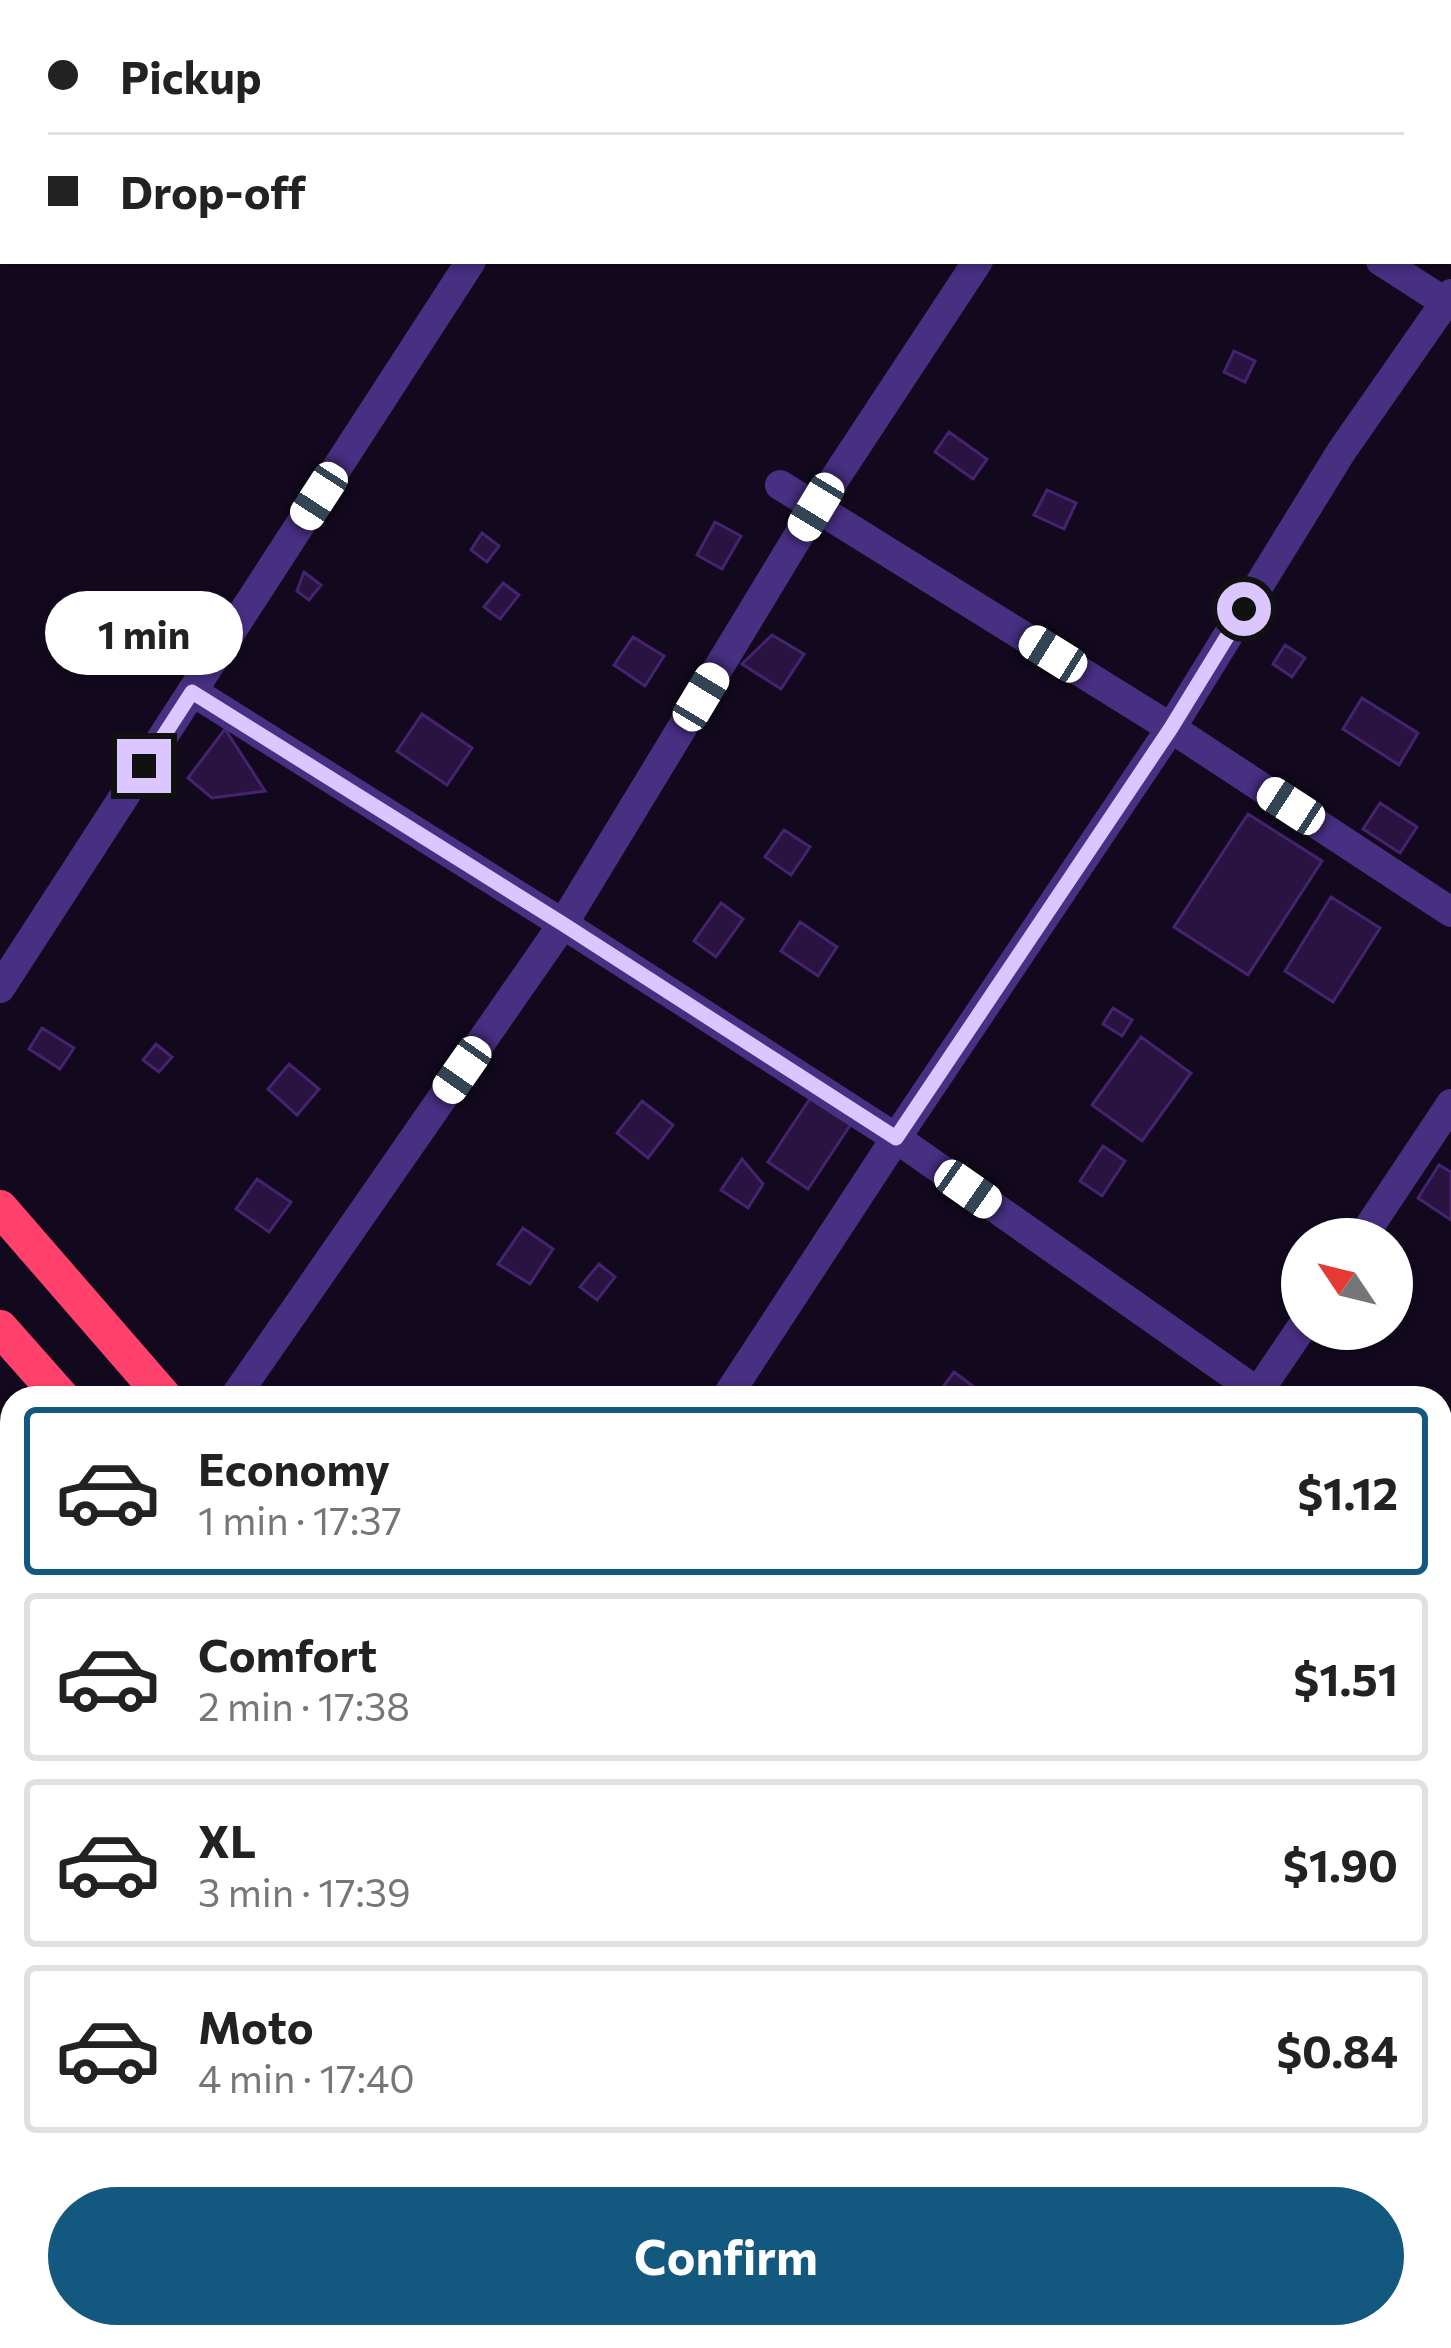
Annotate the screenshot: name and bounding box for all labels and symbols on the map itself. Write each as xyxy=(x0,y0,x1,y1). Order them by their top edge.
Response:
car xyxy=(284,456,354,536)
car xyxy=(782,467,850,547)
route start xyxy=(1217,582,1271,636)
callout: 1 min xyxy=(45,592,243,676)
car xyxy=(1013,620,1093,688)
car xyxy=(667,657,735,737)
route end xyxy=(117,739,171,793)
car xyxy=(1251,771,1331,841)
car xyxy=(427,1030,497,1110)
car xyxy=(928,1154,1008,1224)
north arrow xyxy=(1281,1218,1413,1350)

